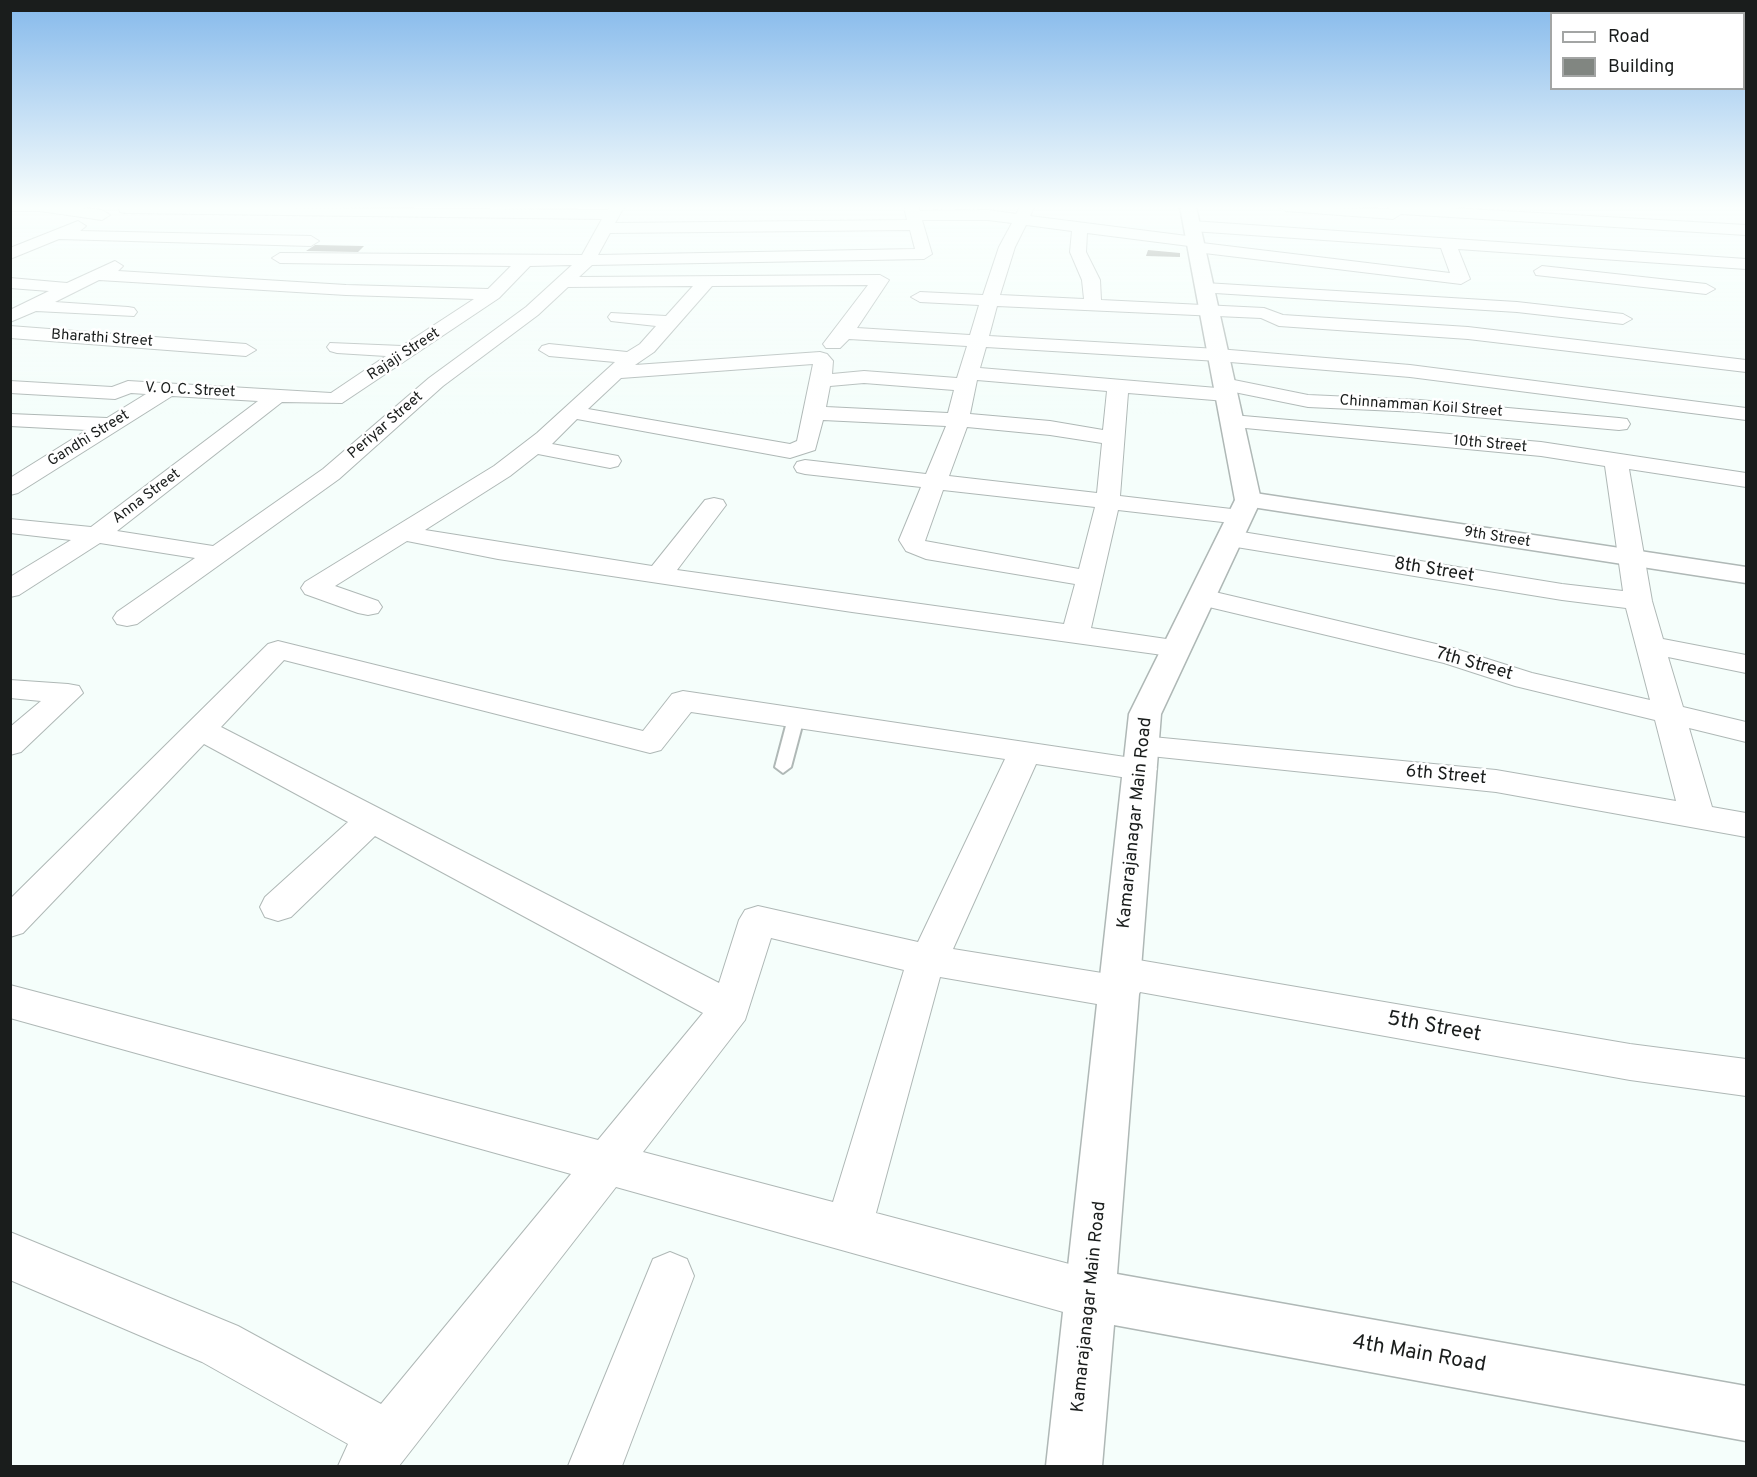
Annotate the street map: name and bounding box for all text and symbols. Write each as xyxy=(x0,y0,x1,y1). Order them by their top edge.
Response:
legend xyxy=(1550,12,1745,90)
text: Road xyxy=(1608,26,1650,49)
text: Building xyxy=(1608,56,1674,79)
street label: Rajaji Street xyxy=(364,325,444,385)
street label: Bharathi Street xyxy=(50,326,154,352)
street label: V. O. C. Street xyxy=(144,380,236,402)
street label: Periyar Street xyxy=(345,388,427,464)
street label: Chinnamman Koil Street xyxy=(1339,392,1503,422)
street label: Gandhi Street xyxy=(45,407,133,471)
street label: 10th Street xyxy=(1452,433,1528,457)
street label: Anna Street xyxy=(110,466,184,528)
street label: 9th Street xyxy=(1462,524,1532,552)
street label: 8th Street xyxy=(1392,554,1476,588)
street label: 7th Street xyxy=(1433,644,1515,686)
street label: Kamarajanagar Main Road xyxy=(1114,716,1158,930)
street label: 6th Street xyxy=(1405,762,1487,790)
street label: 5th Street xyxy=(1385,1007,1483,1049)
street label: Kamarajanagar Main Road xyxy=(1068,1200,1112,1414)
street label: 4th Main Road xyxy=(1350,1331,1488,1379)

